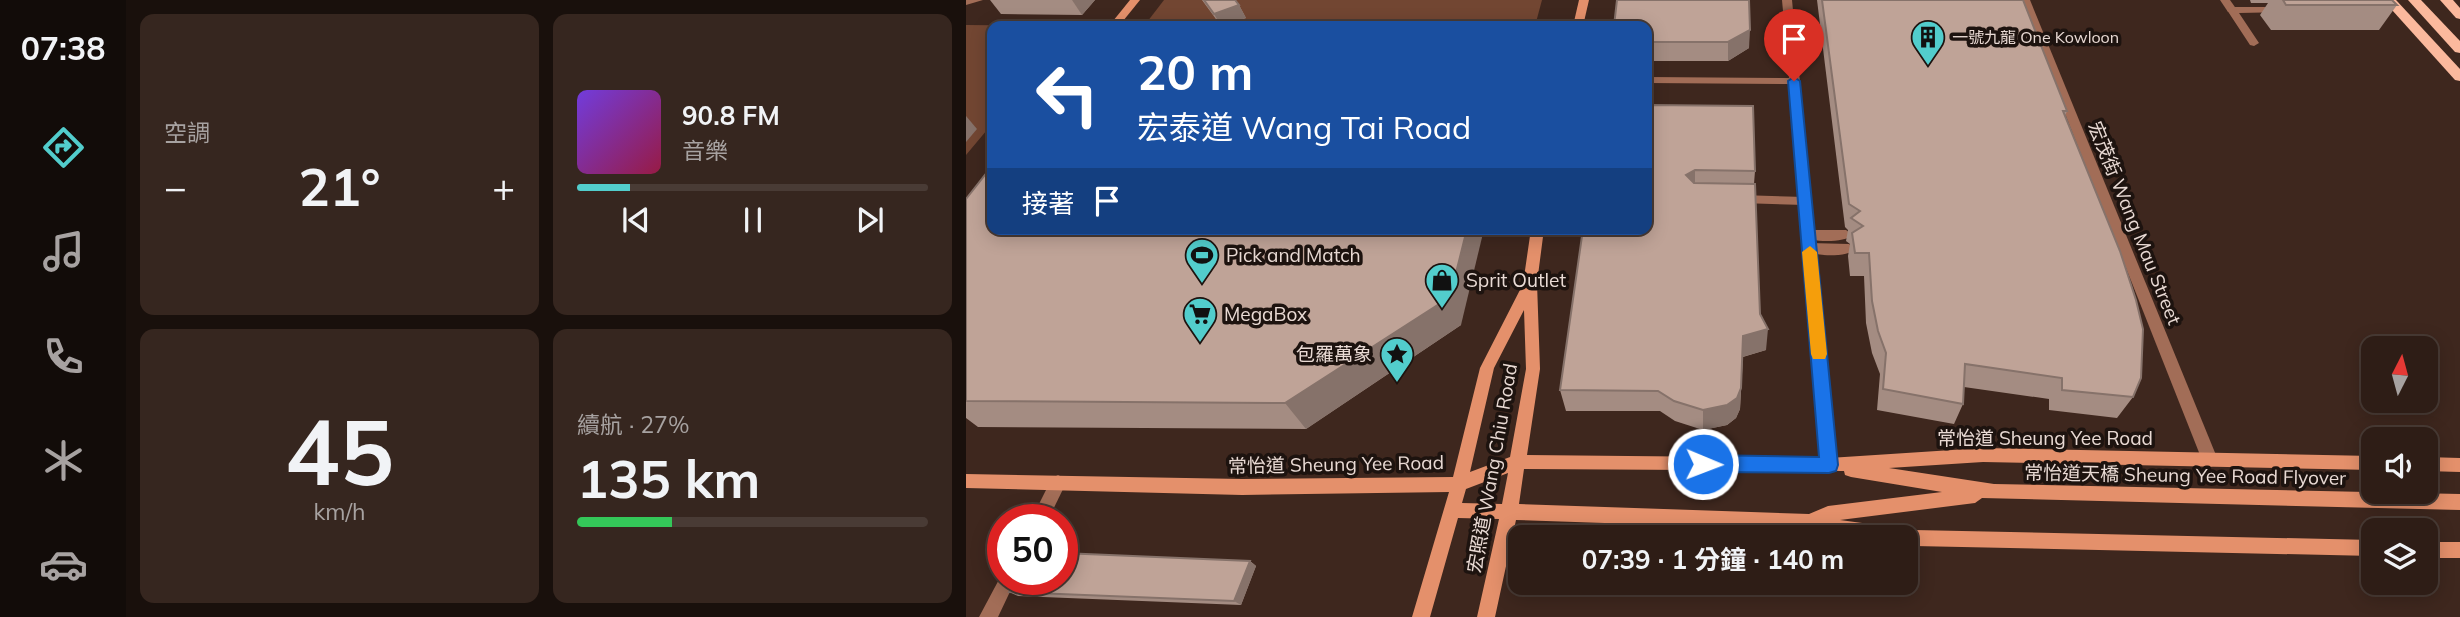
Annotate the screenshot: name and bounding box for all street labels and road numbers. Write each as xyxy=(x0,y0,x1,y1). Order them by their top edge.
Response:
street label: 宏茂街 Wang Mau Street xyxy=(2083,118,2187,328)
street label: 宏照道 Wang Chiu Road xyxy=(1462,361,1522,575)
street label: 常怡道 Sheung Yee Road xyxy=(1937,426,2153,450)
street label: 常怡道 Sheung Yee Road xyxy=(1228,450,1444,478)
street label: 常怡道天橋 Sheung Yee Road Flyover xyxy=(2024,460,2346,490)

